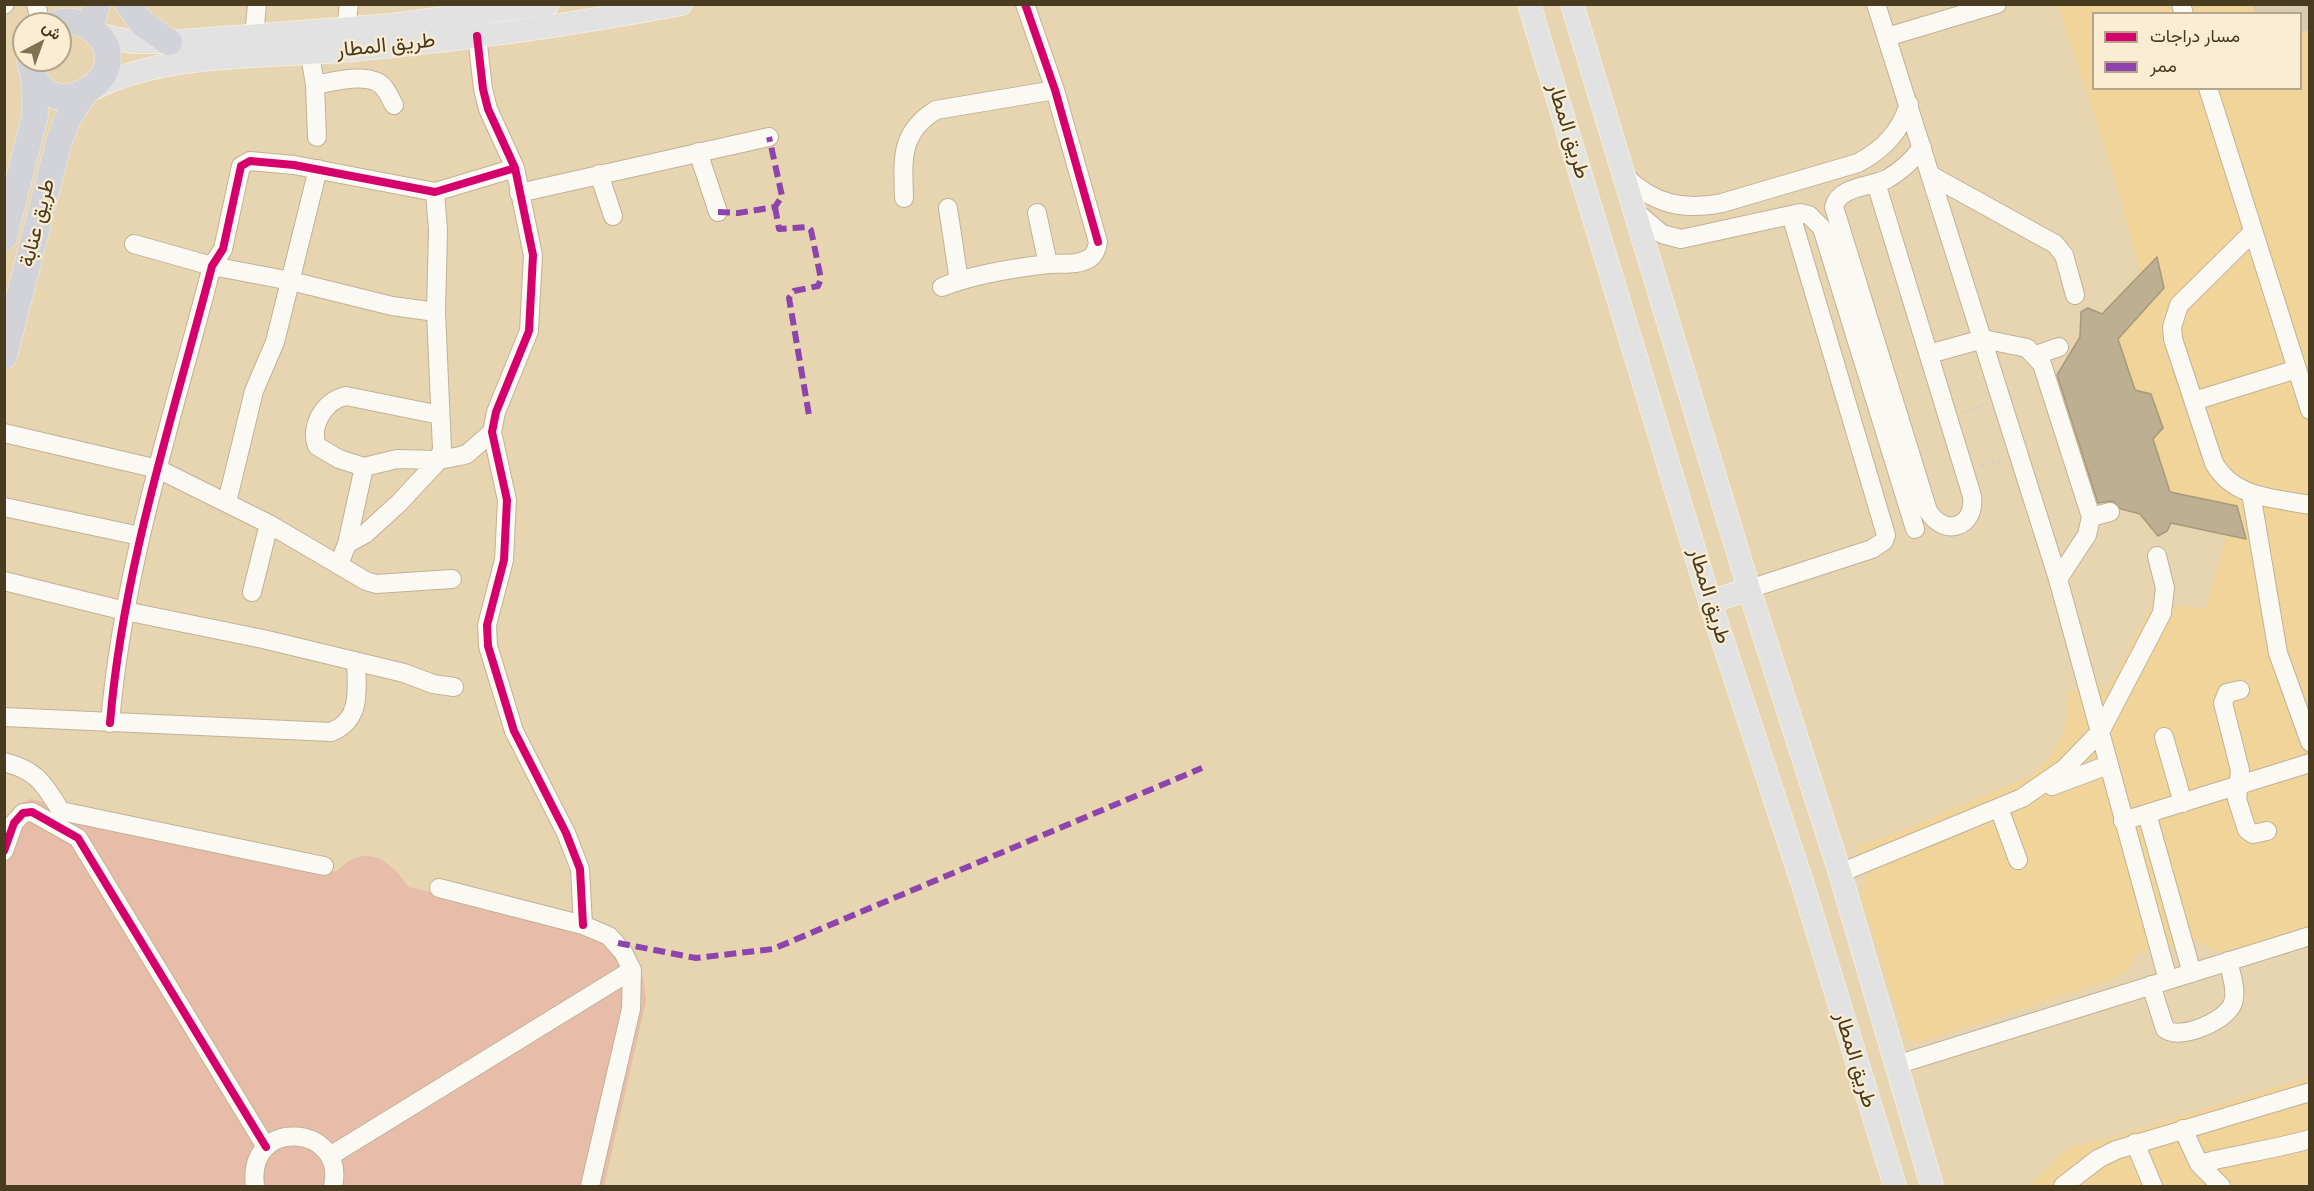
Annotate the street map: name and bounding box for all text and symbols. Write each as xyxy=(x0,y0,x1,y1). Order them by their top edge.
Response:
north arrow xyxy=(12,12,72,72)
legend xyxy=(2092,12,2302,90)
text: ش xyxy=(38,15,67,45)
text: مسار دراجات xyxy=(2150,23,2240,48)
street label: طريق المطار xyxy=(335,28,437,64)
text: ممر xyxy=(2150,53,2177,78)
street label: طريق المطار xyxy=(1541,80,1595,182)
street label: طريق عنابة xyxy=(15,176,61,270)
street label: طريق المطار xyxy=(1682,545,1736,647)
street label: طريق المطار xyxy=(1828,1009,1882,1111)

